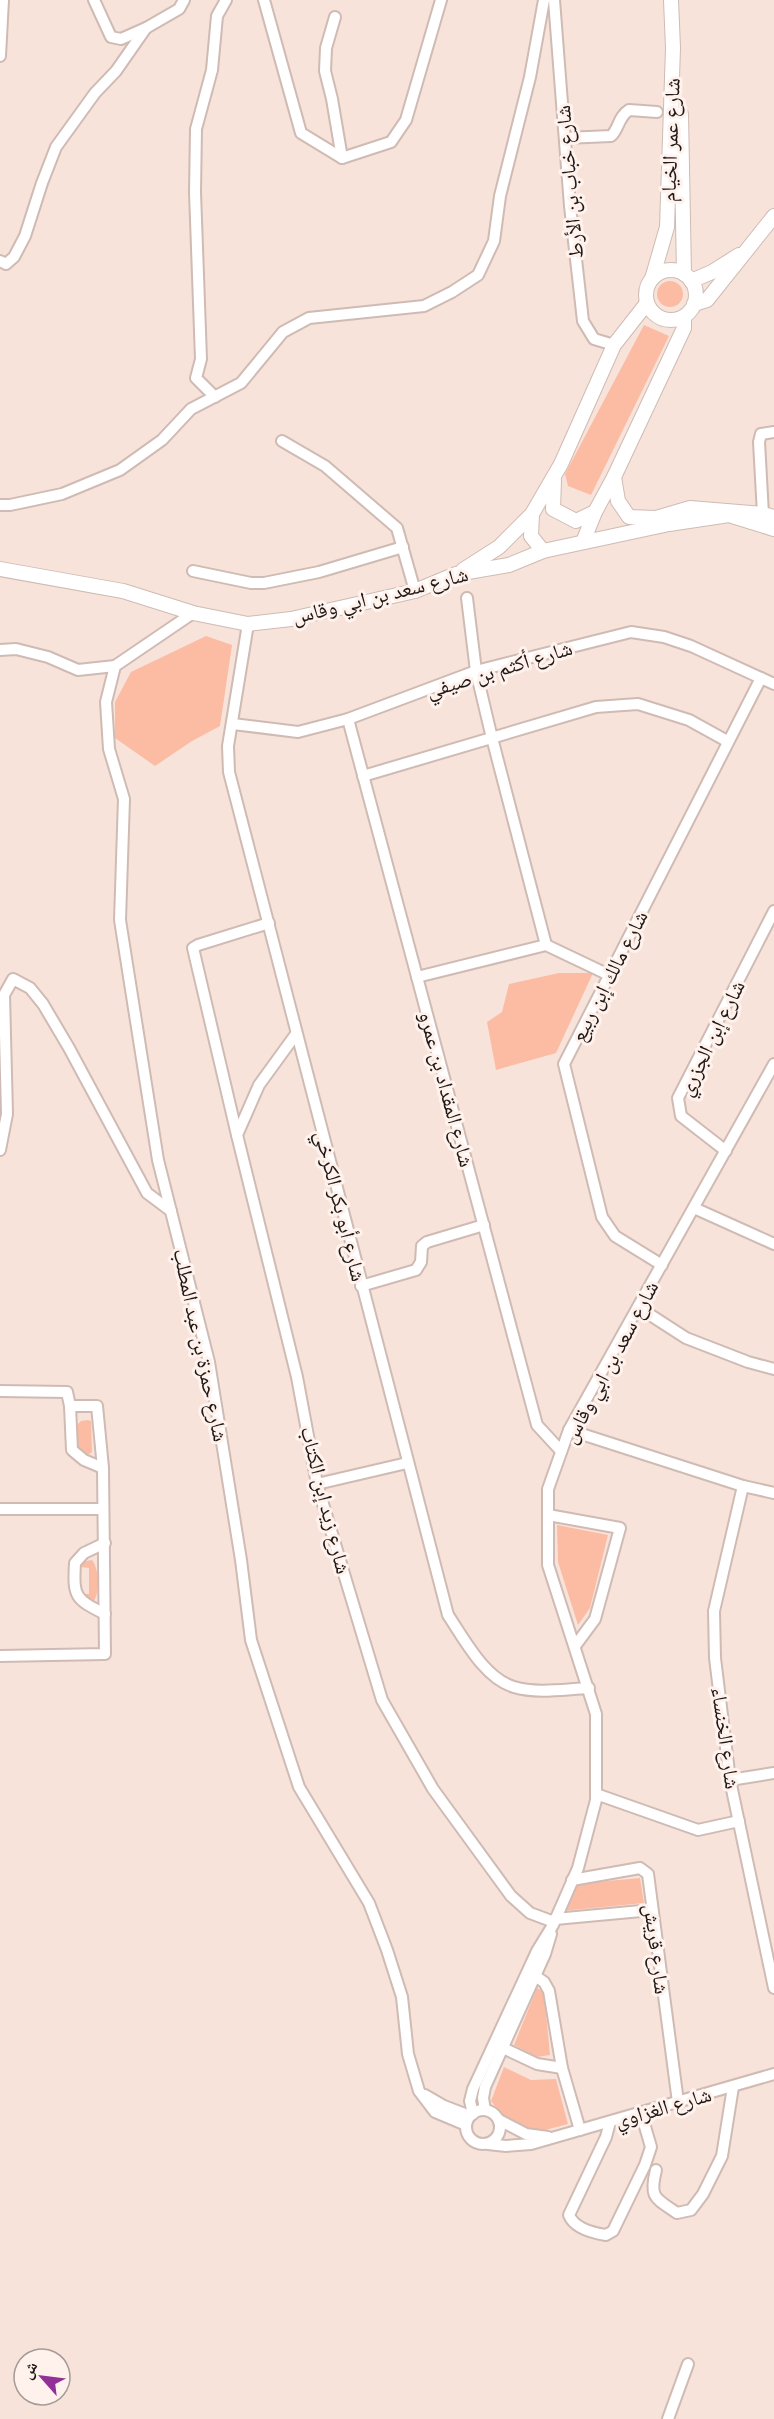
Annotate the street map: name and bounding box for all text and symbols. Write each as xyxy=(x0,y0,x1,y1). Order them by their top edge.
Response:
street label: شارع عمر الخيام xyxy=(653,78,687,202)
street label: شارع خباب بن الأرط xyxy=(548,104,590,260)
street label: شارع سعد بن ابي وقاس xyxy=(289,559,472,633)
street label: شارع أكثم بن صيفي xyxy=(422,633,576,707)
street label: شارع مالك إبن ربيع xyxy=(563,905,655,1047)
street label: شارع إبن الجزري xyxy=(670,975,754,1102)
street label: شارع المقداد بن عمرو xyxy=(412,1008,482,1170)
street label: شارع أبو بكر الكرخي xyxy=(306,1128,374,1285)
street label: شارع حمزة بن عبد المطلب xyxy=(166,1246,236,1444)
street label: شارع سعد بن ابي وقاس xyxy=(555,1276,667,1450)
street label: شارع زيد إبن الكتاب xyxy=(294,1423,358,1577)
street label: شارع الخنساء xyxy=(704,1685,748,1791)
street label: شارع قريش xyxy=(637,1902,677,1996)
street label: شارع الغزاوي xyxy=(611,2079,715,2137)
north arrow xyxy=(12,2347,72,2407)
text: ش xyxy=(15,2357,42,2383)

